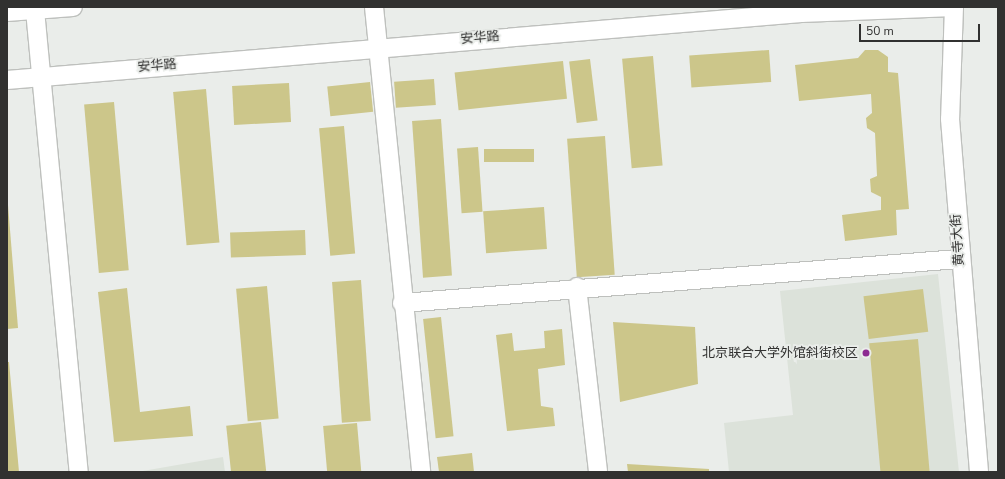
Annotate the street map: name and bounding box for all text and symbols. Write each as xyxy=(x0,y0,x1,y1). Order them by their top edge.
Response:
scale bar xyxy=(861,16,982,42)
text: 50 m xyxy=(866,23,894,39)
street label: 安华路 xyxy=(460,29,500,47)
street label: 安华路 xyxy=(137,57,177,75)
street label: 黄寺大街 xyxy=(948,214,968,266)
place label: 北京联合大学外馆斜街校区 xyxy=(702,345,858,361)
marker: 北京联合大学外馆斜街校区 xyxy=(861,348,871,358)

